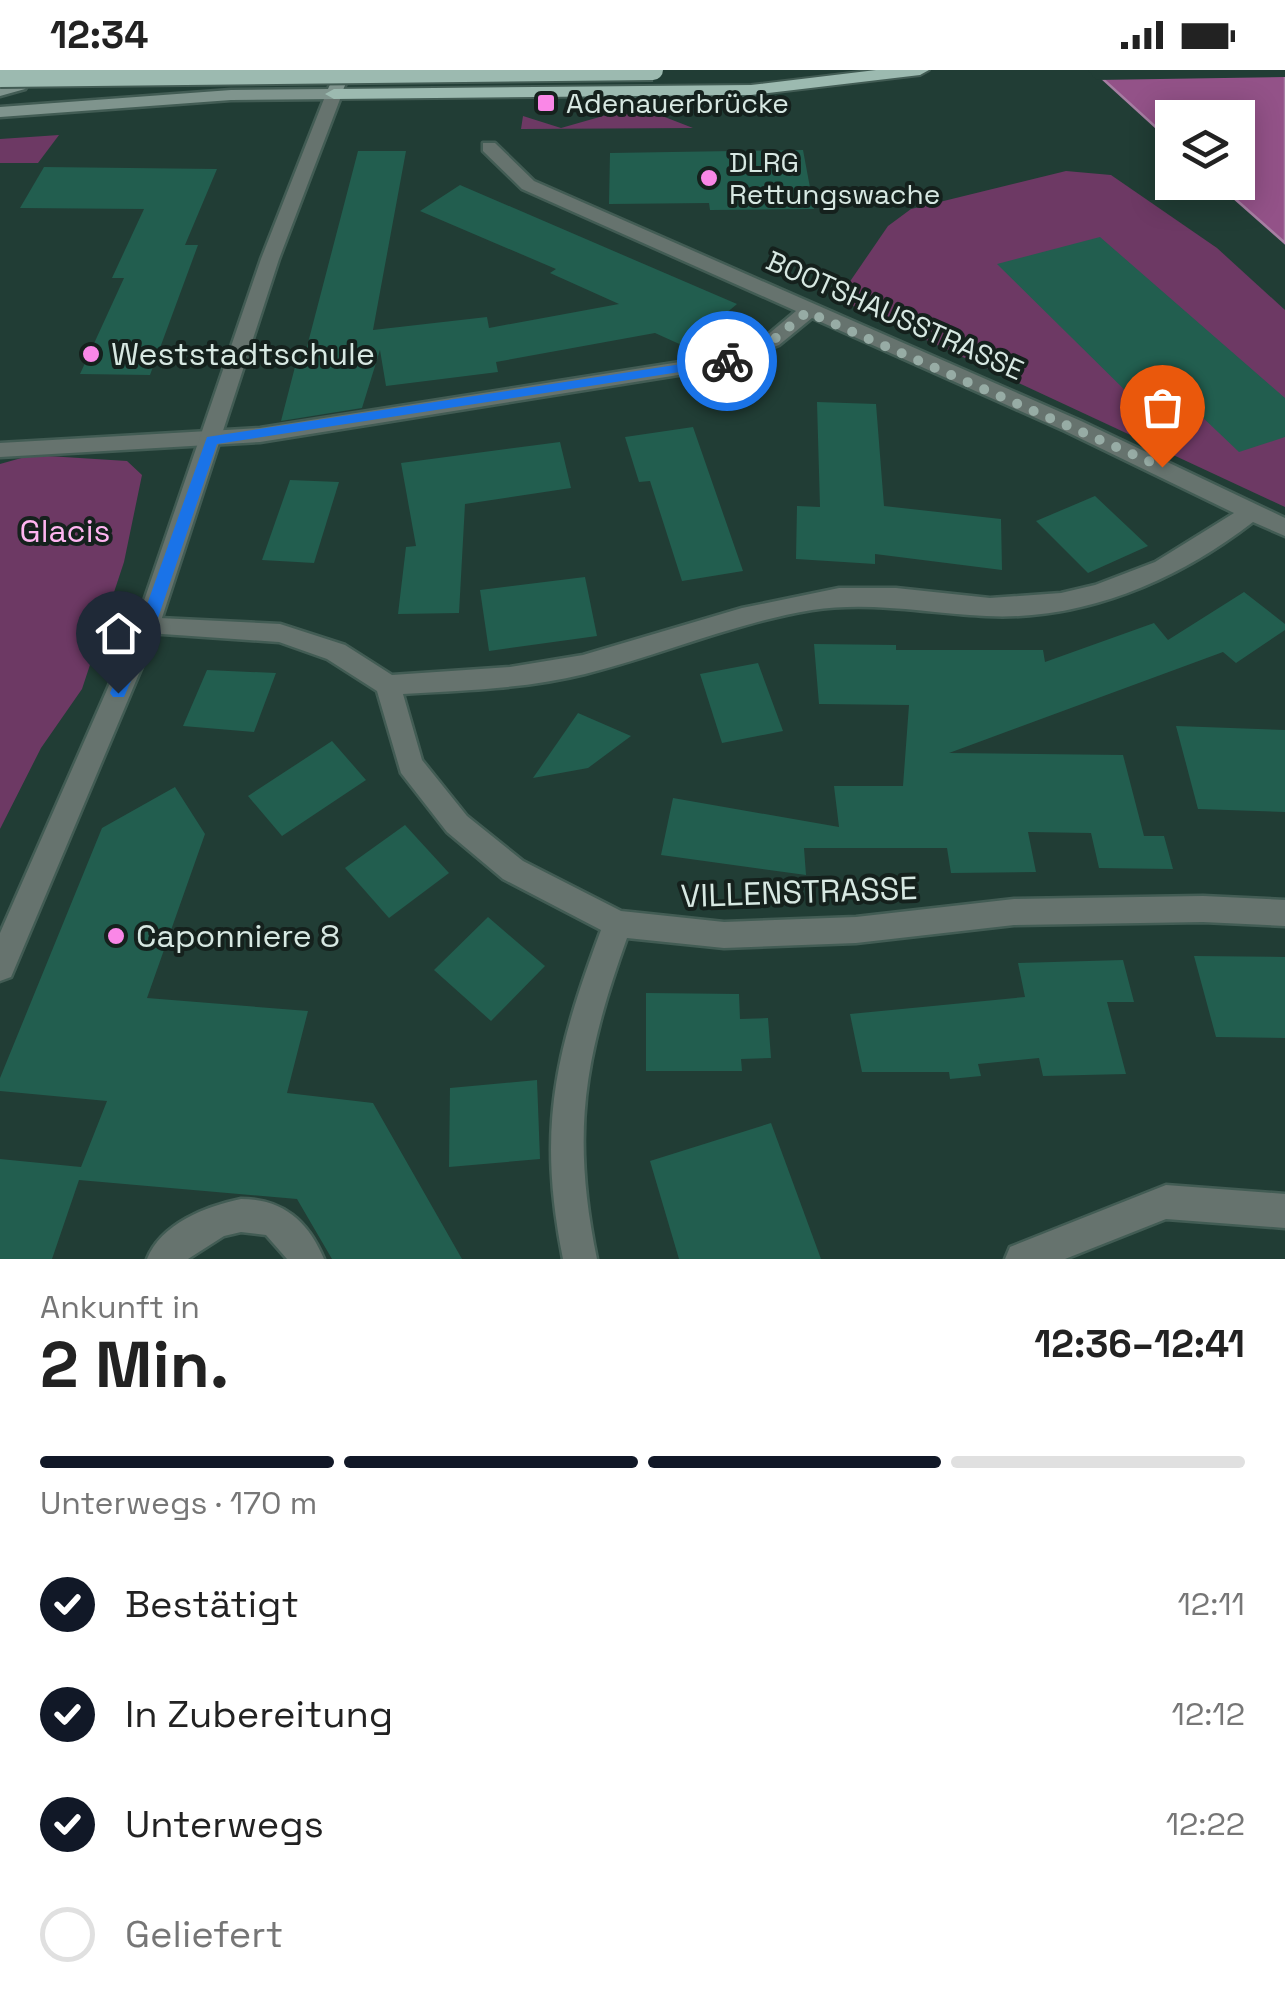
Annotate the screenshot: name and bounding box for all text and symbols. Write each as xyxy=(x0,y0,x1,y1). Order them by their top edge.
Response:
text: 12:34 xyxy=(50,11,148,59)
place label: Adenauerbrücke xyxy=(566,85,789,121)
marker: Adenauerbrücke xyxy=(535,92,557,114)
map controls xyxy=(1155,100,1255,200)
button: layers xyxy=(1155,100,1255,200)
place label: DLRG Rettungswache xyxy=(729,144,940,212)
marker: DLRG Rettungswache xyxy=(698,167,720,189)
street label: BOOTSHAUSSTRASSE xyxy=(761,242,1029,388)
courier xyxy=(677,311,777,411)
place label: Weststadtschule xyxy=(111,334,375,374)
icon: bike xyxy=(700,334,755,389)
marker: Weststadtschule xyxy=(80,343,102,365)
pin xyxy=(1120,365,1205,468)
icon: bag xyxy=(1135,380,1190,435)
park label: Glacis xyxy=(20,511,110,551)
pin xyxy=(76,591,161,694)
icon: home xyxy=(91,606,146,661)
street label: VILLENSTRASSE xyxy=(680,868,918,916)
place label: Caponniere 8 xyxy=(136,916,340,956)
marker: Caponniere 8 xyxy=(105,925,127,947)
text: Ankunft in xyxy=(40,1287,200,1327)
text: 12:36–12:41 xyxy=(1034,1320,1245,1368)
text: 2 Min. xyxy=(40,1323,229,1406)
text: Unterwegs · 170 m xyxy=(40,1483,317,1523)
icon: check xyxy=(40,1577,95,1632)
text: Bestätigt xyxy=(125,1580,299,1628)
text: 12:11 xyxy=(1177,1584,1245,1624)
icon: check xyxy=(40,1687,95,1742)
text: In Zubereitung xyxy=(125,1690,393,1738)
text: 12:12 xyxy=(1172,1694,1245,1734)
icon: check xyxy=(40,1797,95,1852)
text: Unterwegs xyxy=(125,1800,324,1848)
text: 12:22 xyxy=(1166,1804,1245,1844)
text: Geliefert xyxy=(125,1910,283,1958)

